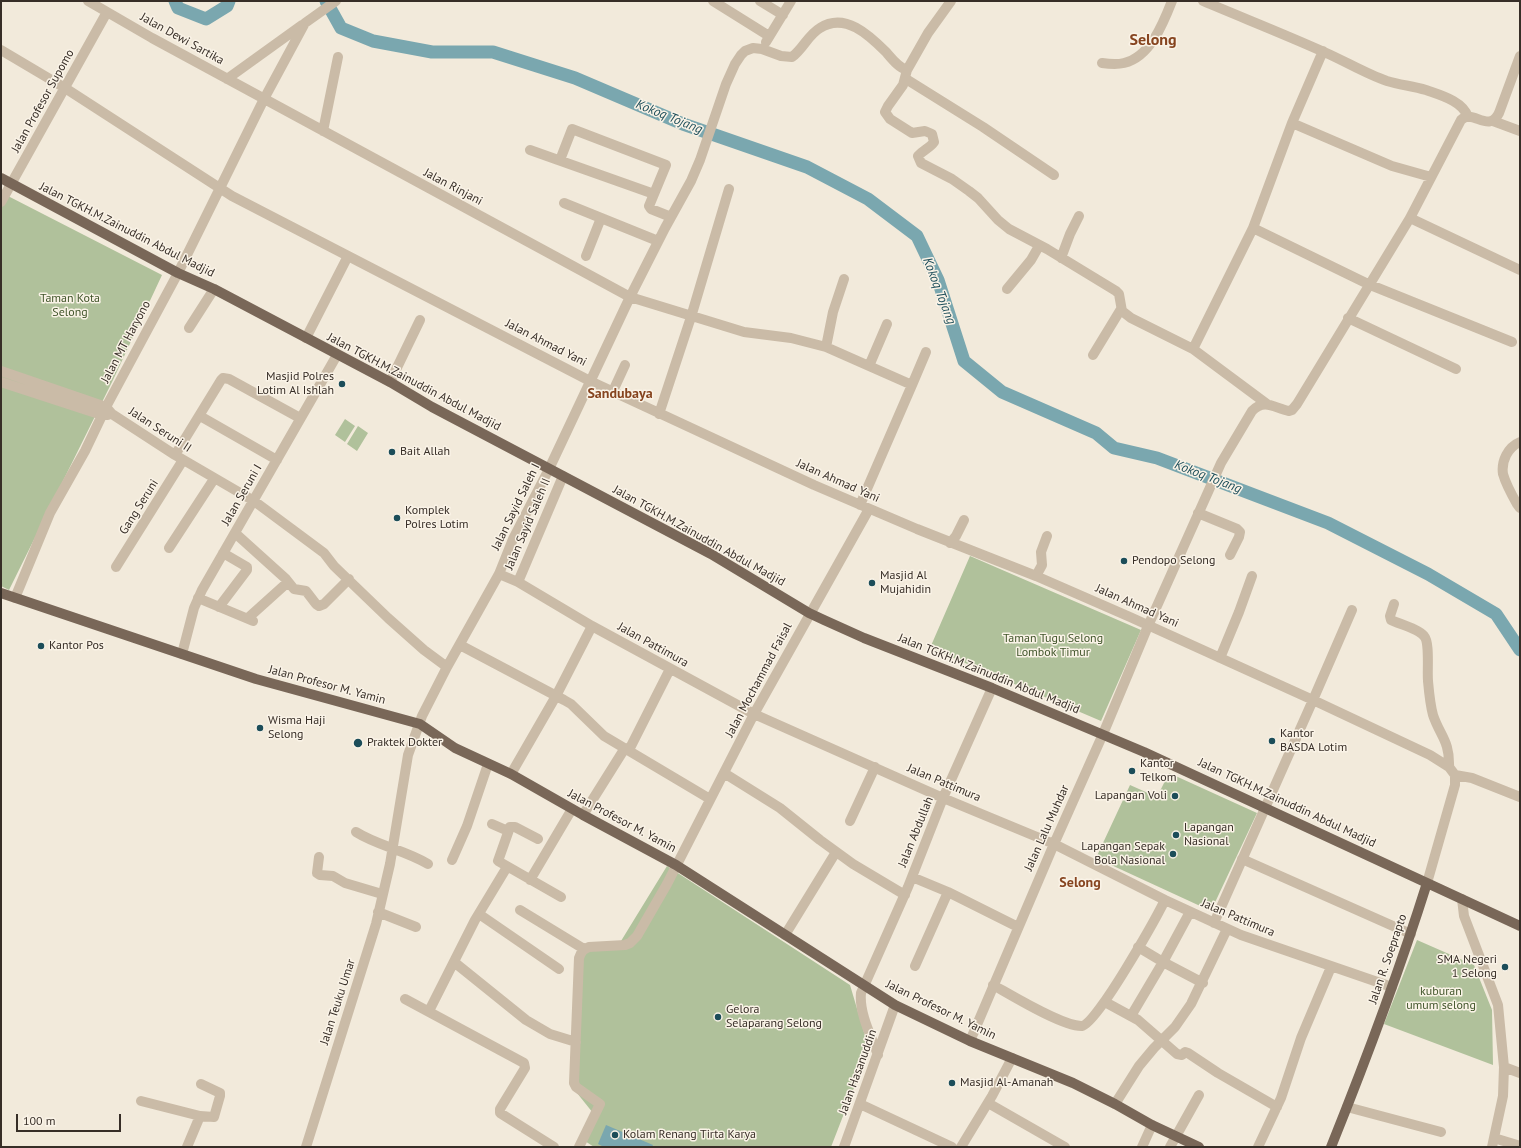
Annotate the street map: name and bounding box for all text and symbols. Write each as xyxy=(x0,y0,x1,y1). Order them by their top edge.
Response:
street label: Jalan Dewi Sartika xyxy=(138,10,226,68)
district label: Selong xyxy=(1129,30,1177,50)
street label: Jalan Profesor Supomo xyxy=(9,47,77,155)
water label: Kokoq Tojang xyxy=(633,97,705,137)
street label: Jalan Rinjani xyxy=(421,165,485,209)
street label: Jalan TGKH.M.Zainuddin Abdul Madjid xyxy=(37,179,217,281)
water label: Kokoq Tojang xyxy=(919,255,959,327)
park label: Taman Kota Selong xyxy=(40,292,100,320)
street label: Jalan MT Haryono xyxy=(98,298,154,386)
street label: Jalan Ahmad Yani xyxy=(503,316,589,370)
street label: Jalan TGKH.M.Zainuddin Abdul Madjid xyxy=(325,330,503,434)
place label: Masjid Polres Lotim Al Ishlah xyxy=(257,370,334,398)
marker: Masjid Polres Lotim Al Ishlah xyxy=(337,379,347,389)
district label: Sandubaya xyxy=(587,386,653,402)
street label: Jalan Seruni II xyxy=(126,404,194,456)
place label: Bait Allah xyxy=(400,445,450,459)
marker: Bait Allah xyxy=(387,447,397,457)
street label: Jalan Ahmad Yani xyxy=(794,456,882,506)
water label: Kokoq Tojang xyxy=(1172,457,1244,497)
street label: Jalan Sayid Saleh I xyxy=(489,461,543,553)
street label: Jalan Seruni I xyxy=(219,462,265,528)
street label: Jalan Sayid Saleh II xyxy=(502,476,554,572)
street label: Gang Seruni xyxy=(116,477,162,537)
street label: Jalan TGKH.M.Zainuddin Abdul Madjid xyxy=(611,483,787,589)
place label: Komplek Polres Lotim xyxy=(405,504,469,532)
marker: Komplek Polres Lotim xyxy=(392,513,402,523)
place label: Pendopo Selong xyxy=(1132,554,1215,568)
marker: Pendopo Selong xyxy=(1119,556,1129,566)
place label: Masjid Al Mujahidin xyxy=(880,569,931,597)
marker: Masjid Al Mujahidin xyxy=(867,578,877,588)
street label: Jalan Ahmad Yani xyxy=(1093,581,1181,631)
street label: Jalan Pattimura xyxy=(615,620,691,670)
street label: Jalan Mochammad Faisal xyxy=(723,620,795,740)
street label: Jalan TGKH.M.Zainuddin Abdul Madjid xyxy=(896,631,1082,717)
park label: Taman Tugu Selong Lombok Timur xyxy=(1003,632,1103,660)
place label: Kantor Pos xyxy=(49,639,104,653)
marker: Kantor Pos xyxy=(36,641,46,651)
street label: Jalan Profesor M. Yamin xyxy=(267,662,387,708)
place label: Wisma Haji Selong xyxy=(268,714,326,742)
marker: Wisma Haji Selong xyxy=(255,723,265,733)
place label: Kantor BASDA Lotim xyxy=(1280,727,1347,755)
place label: Praktek Dokter xyxy=(367,736,442,750)
marker: Kantor BASDA Lotim xyxy=(1267,736,1277,746)
marker: Praktek Dokter xyxy=(352,737,364,749)
street label: Jalan TGKH.M.Zainuddin Abdul Madjid xyxy=(1196,755,1378,851)
place label: Kantor Telkom xyxy=(1140,757,1177,785)
street label: Jalan Pattimura xyxy=(905,761,983,805)
marker: Kantor Telkom xyxy=(1127,766,1137,776)
street label: Jalan Lalu Muhdar xyxy=(1022,783,1072,873)
street label: Jalan Profesor M. Yamin xyxy=(565,786,679,856)
place label: Lapangan Voli xyxy=(1095,789,1167,803)
marker: Lapangan Voli xyxy=(1170,791,1180,801)
street label: Jalan Abdullah xyxy=(895,795,937,869)
place label: Lapangan Nasional xyxy=(1184,821,1234,849)
marker: Lapangan Nasional xyxy=(1171,830,1181,840)
place label: Lapangan Sepak Bola Nasional xyxy=(1081,840,1165,868)
marker: Lapangan Sepak Bola Nasional xyxy=(1168,849,1178,859)
district label: Selong xyxy=(1059,875,1101,891)
street label: Jalan Pattimura xyxy=(1199,896,1277,940)
street label: Jalan R. Soeprapto xyxy=(1366,912,1410,1006)
place label: SMA Negeri 1 Selong xyxy=(1437,953,1497,981)
street label: Jalan Teuku Umar xyxy=(317,957,359,1047)
marker: SMA Negeri 1 Selong xyxy=(1500,962,1510,972)
street label: Jalan Profesor M. Yamin xyxy=(884,977,998,1043)
park label: kuburan umum selong xyxy=(1406,985,1476,1013)
place label: Gelora Selaparang Selong xyxy=(726,1003,822,1031)
marker: Gelora Selaparang Selong xyxy=(713,1012,723,1022)
street label: Jalan Hasanuddin xyxy=(836,1028,880,1116)
place label: Masjid Al-Amanah xyxy=(960,1076,1053,1090)
marker: Masjid Al-Amanah xyxy=(947,1078,957,1088)
scale bar xyxy=(18,1106,123,1132)
text: 100 m xyxy=(23,1113,56,1128)
place label: Kolam Renang Tirta Karya xyxy=(623,1128,756,1142)
marker: Kolam Renang Tirta Karya xyxy=(610,1130,620,1140)

